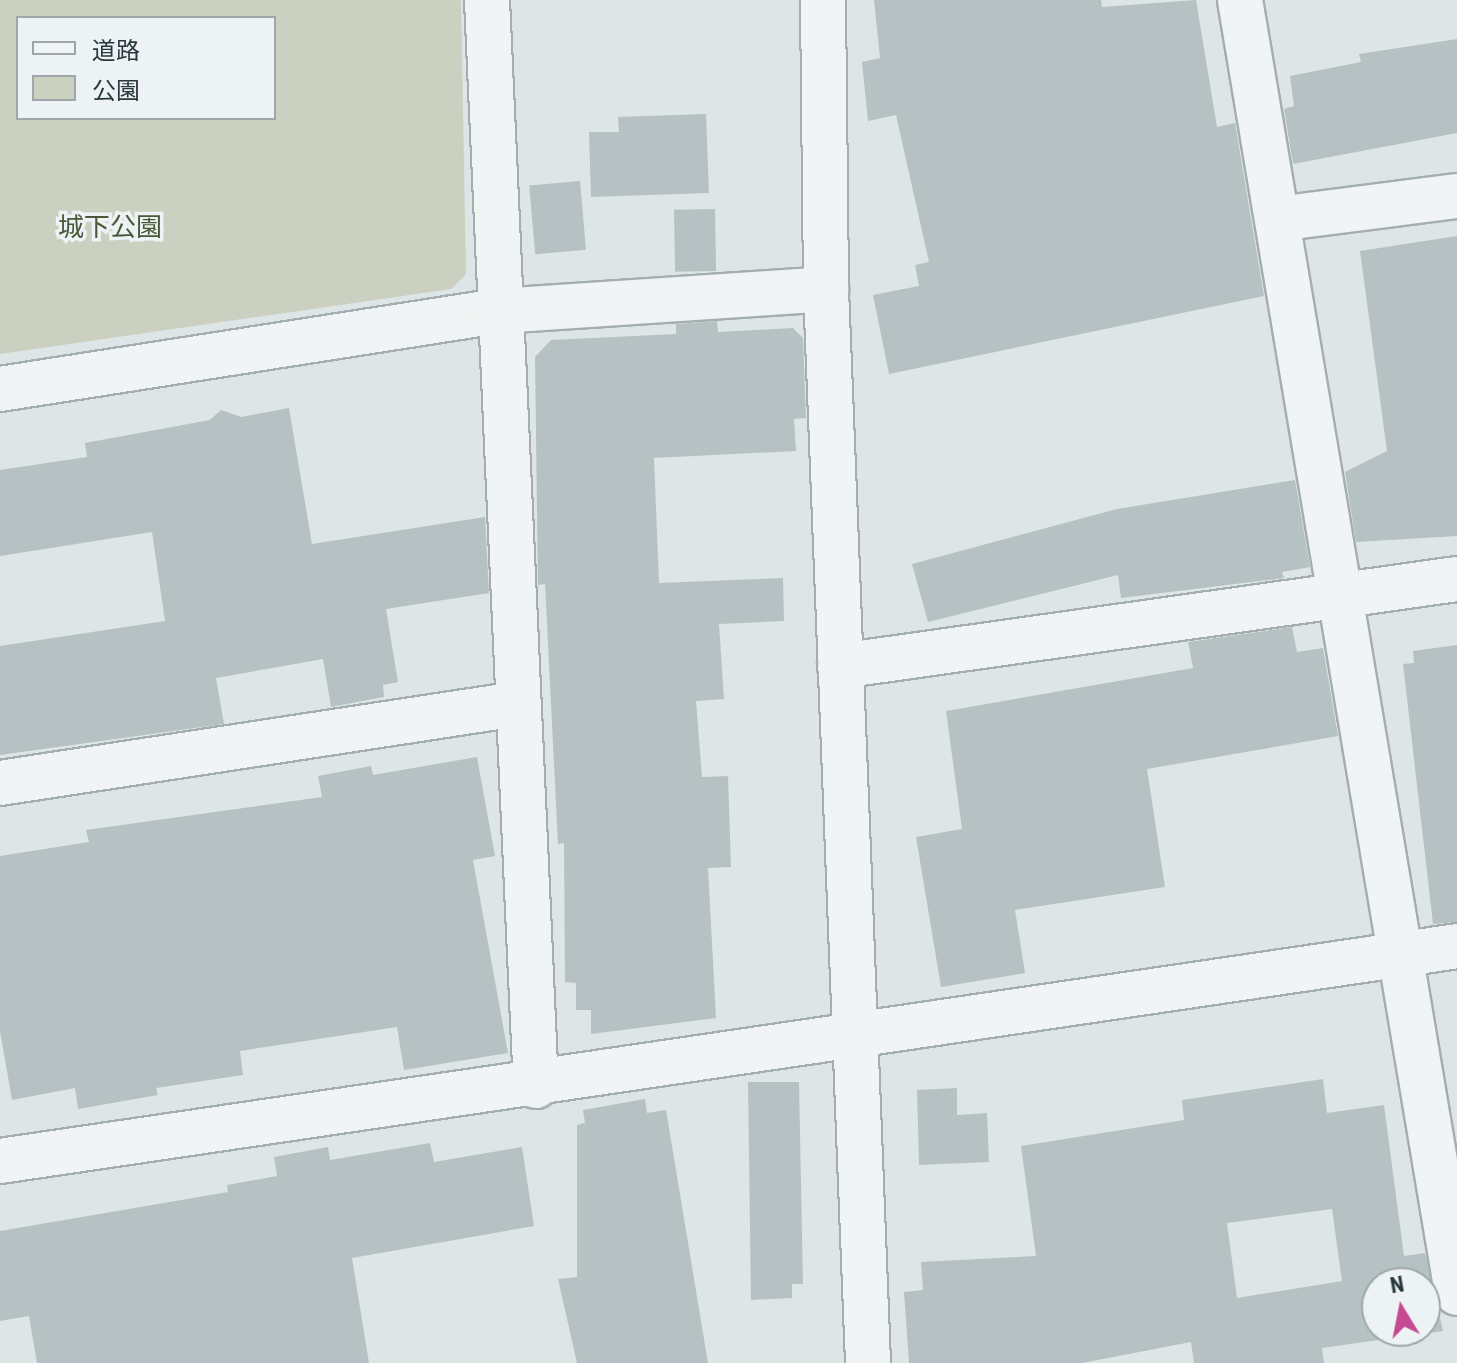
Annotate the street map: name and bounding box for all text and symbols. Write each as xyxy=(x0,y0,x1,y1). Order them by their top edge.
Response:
legend xyxy=(16,16,276,120)
text: 道路 xyxy=(92,37,140,65)
text: 公園 xyxy=(92,77,140,105)
park label: 城下公園 xyxy=(58,212,162,244)
north arrow xyxy=(1361,1267,1441,1347)
text: N xyxy=(1388,1271,1406,1298)

